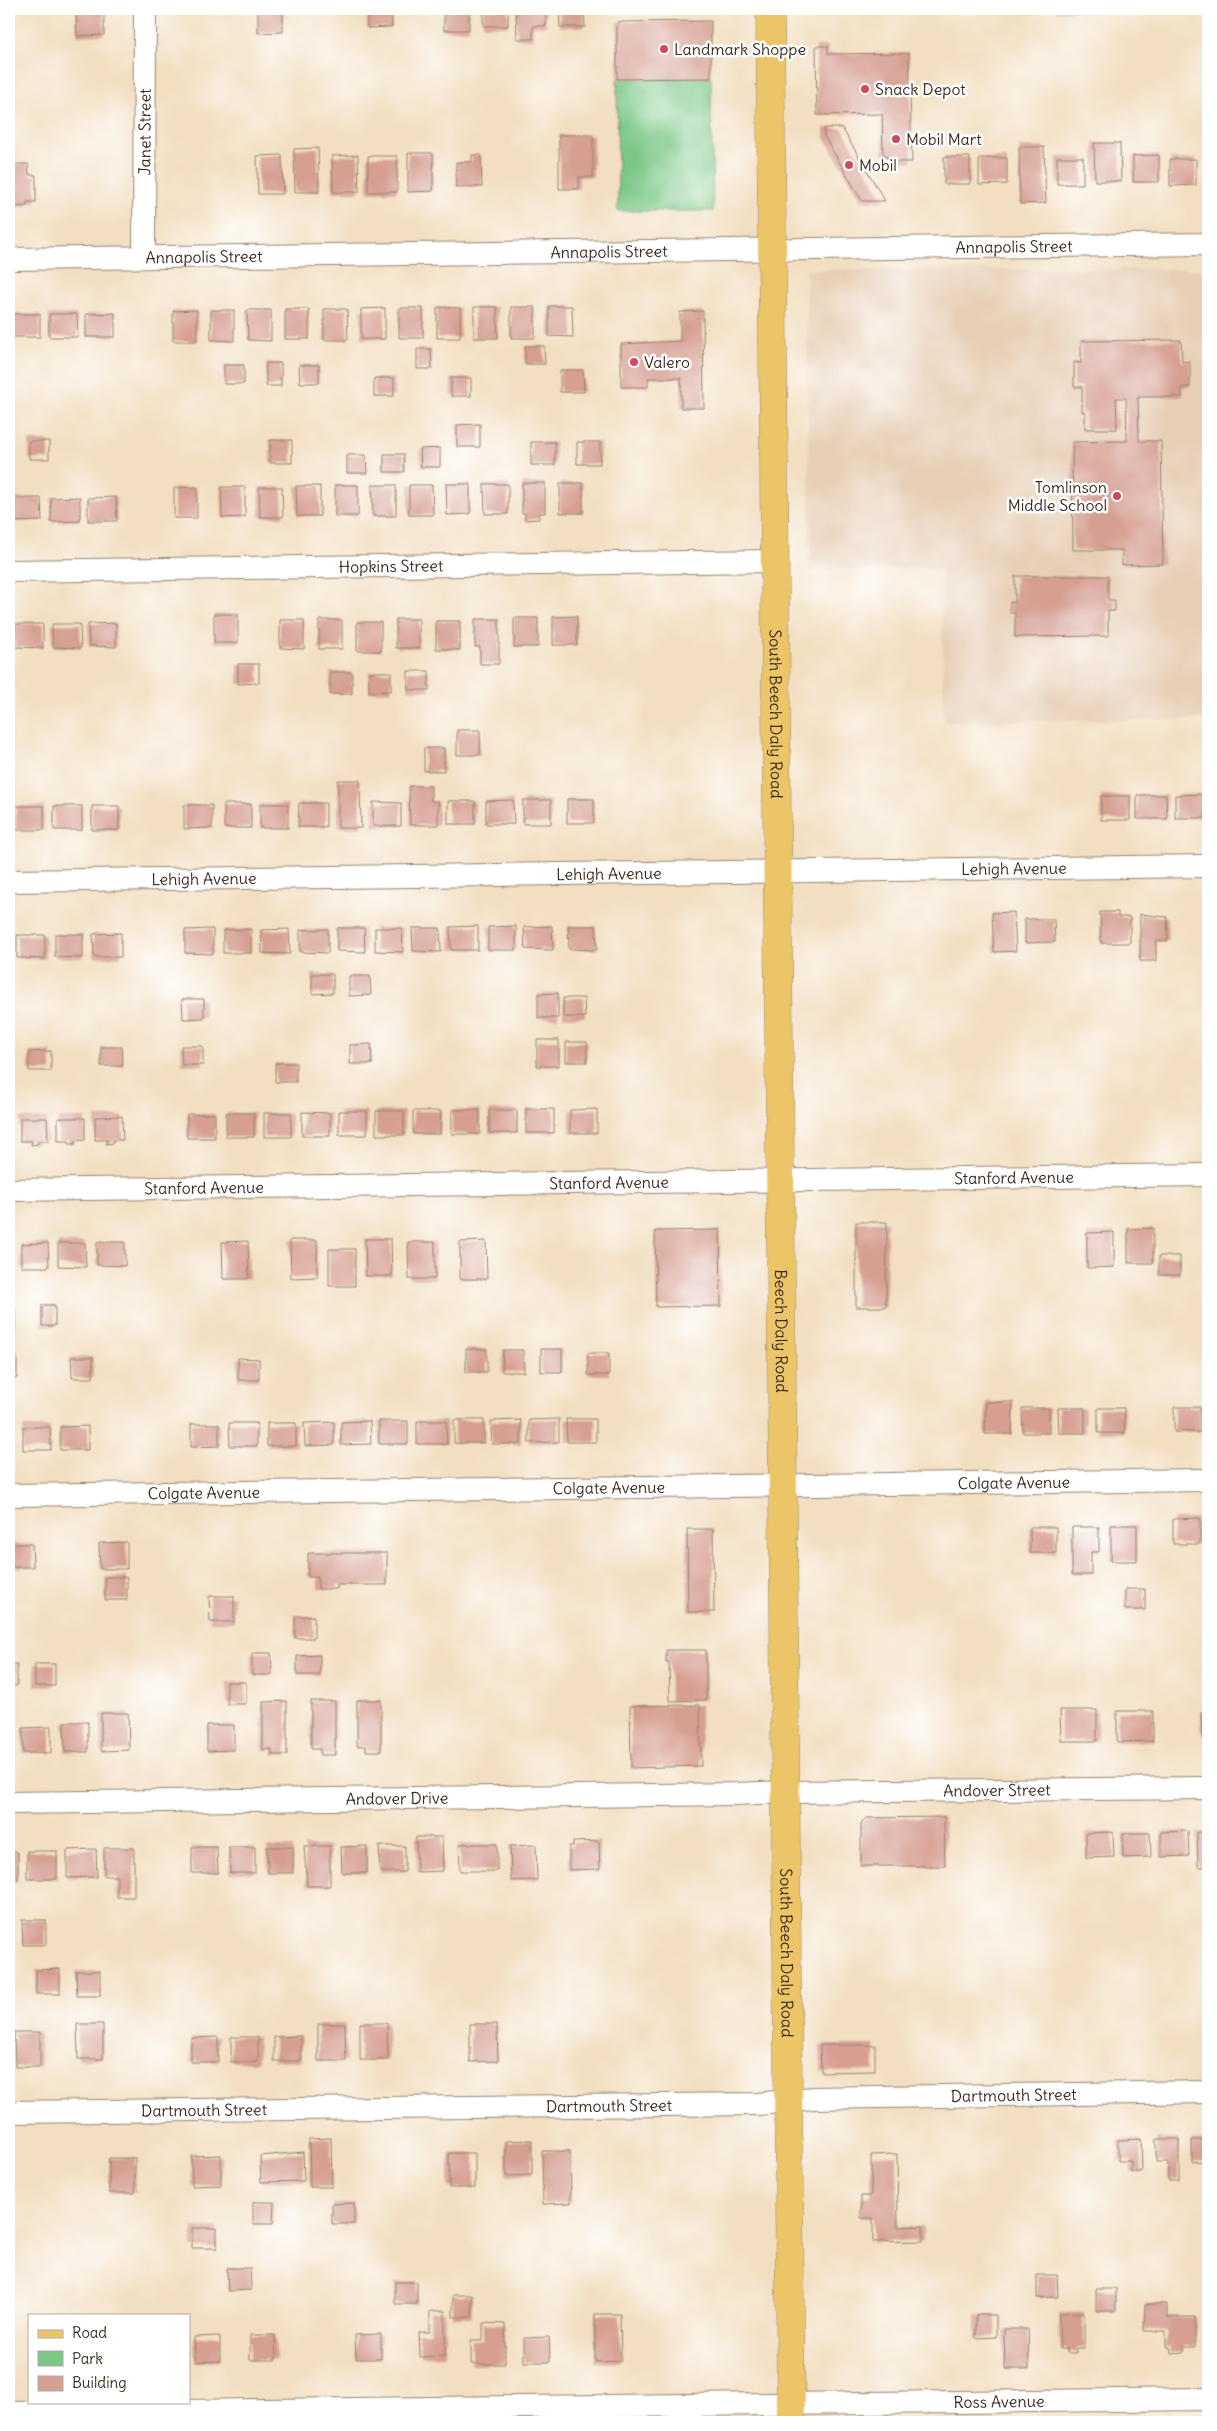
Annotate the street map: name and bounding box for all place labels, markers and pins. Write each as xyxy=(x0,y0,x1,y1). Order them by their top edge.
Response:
place label: Landmark Shoppe xyxy=(674,39,806,59)
marker: Landmark Shoppe xyxy=(658,43,670,55)
place label: Snack Depot xyxy=(875,79,966,99)
marker: Snack Depot xyxy=(859,83,871,95)
place label: Mobil Mart xyxy=(906,129,982,149)
marker: Mobil Mart xyxy=(890,133,902,145)
place label: Mobil xyxy=(859,155,897,175)
marker: Mobil xyxy=(843,159,855,171)
place label: Valero xyxy=(644,352,690,372)
marker: Valero xyxy=(628,356,640,368)
place label: Tomlinson Middle School xyxy=(1008,477,1107,515)
marker: Tomlinson Middle School xyxy=(1111,490,1123,502)

